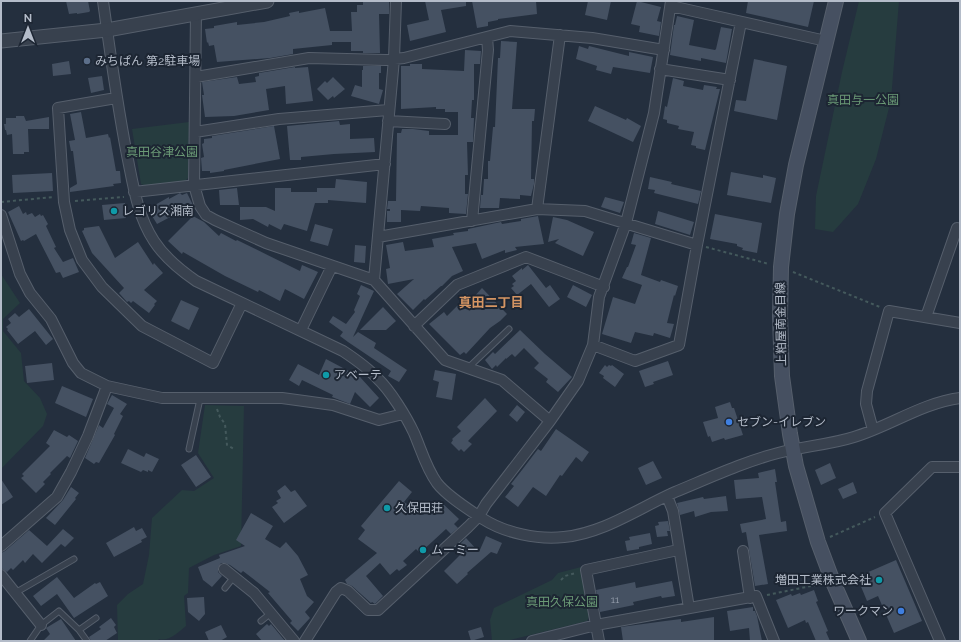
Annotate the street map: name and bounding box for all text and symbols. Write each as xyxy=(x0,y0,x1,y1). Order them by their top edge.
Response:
north arrow xyxy=(8,8,48,48)
text: N xyxy=(24,12,32,25)
place label: みちぱん 第2駐車場 xyxy=(95,54,200,68)
marker: みちぱん 第2駐車場 xyxy=(82,56,92,66)
park label: 真田与一公園 xyxy=(827,93,899,107)
park label: 真田谷津公園 xyxy=(126,145,198,159)
place label: レゴリス湘南 xyxy=(122,204,194,218)
marker: レゴリス湘南 xyxy=(109,206,119,216)
street label: 上粕屋南金目線 xyxy=(773,282,789,366)
district label: 真田二丁目 xyxy=(458,295,524,310)
place label: アベーテ xyxy=(334,368,382,382)
marker: アベーテ xyxy=(321,370,331,380)
place label: セブン-イレブン xyxy=(737,415,826,429)
marker: セブン-イレブン xyxy=(724,417,734,427)
place label: 久保田荘 xyxy=(395,501,443,515)
marker: 久保田荘 xyxy=(382,503,392,513)
place label: ムーミー xyxy=(431,543,479,557)
marker: ムーミー xyxy=(418,545,428,555)
place label: 増田工業株式会社 xyxy=(775,573,871,587)
marker: 増田工業株式会社 xyxy=(874,575,884,585)
house number: 11 xyxy=(611,594,620,605)
park label: 真田久保公園 xyxy=(526,595,598,609)
place label: ワークマン xyxy=(833,604,893,618)
marker: ワークマン xyxy=(896,606,906,616)

